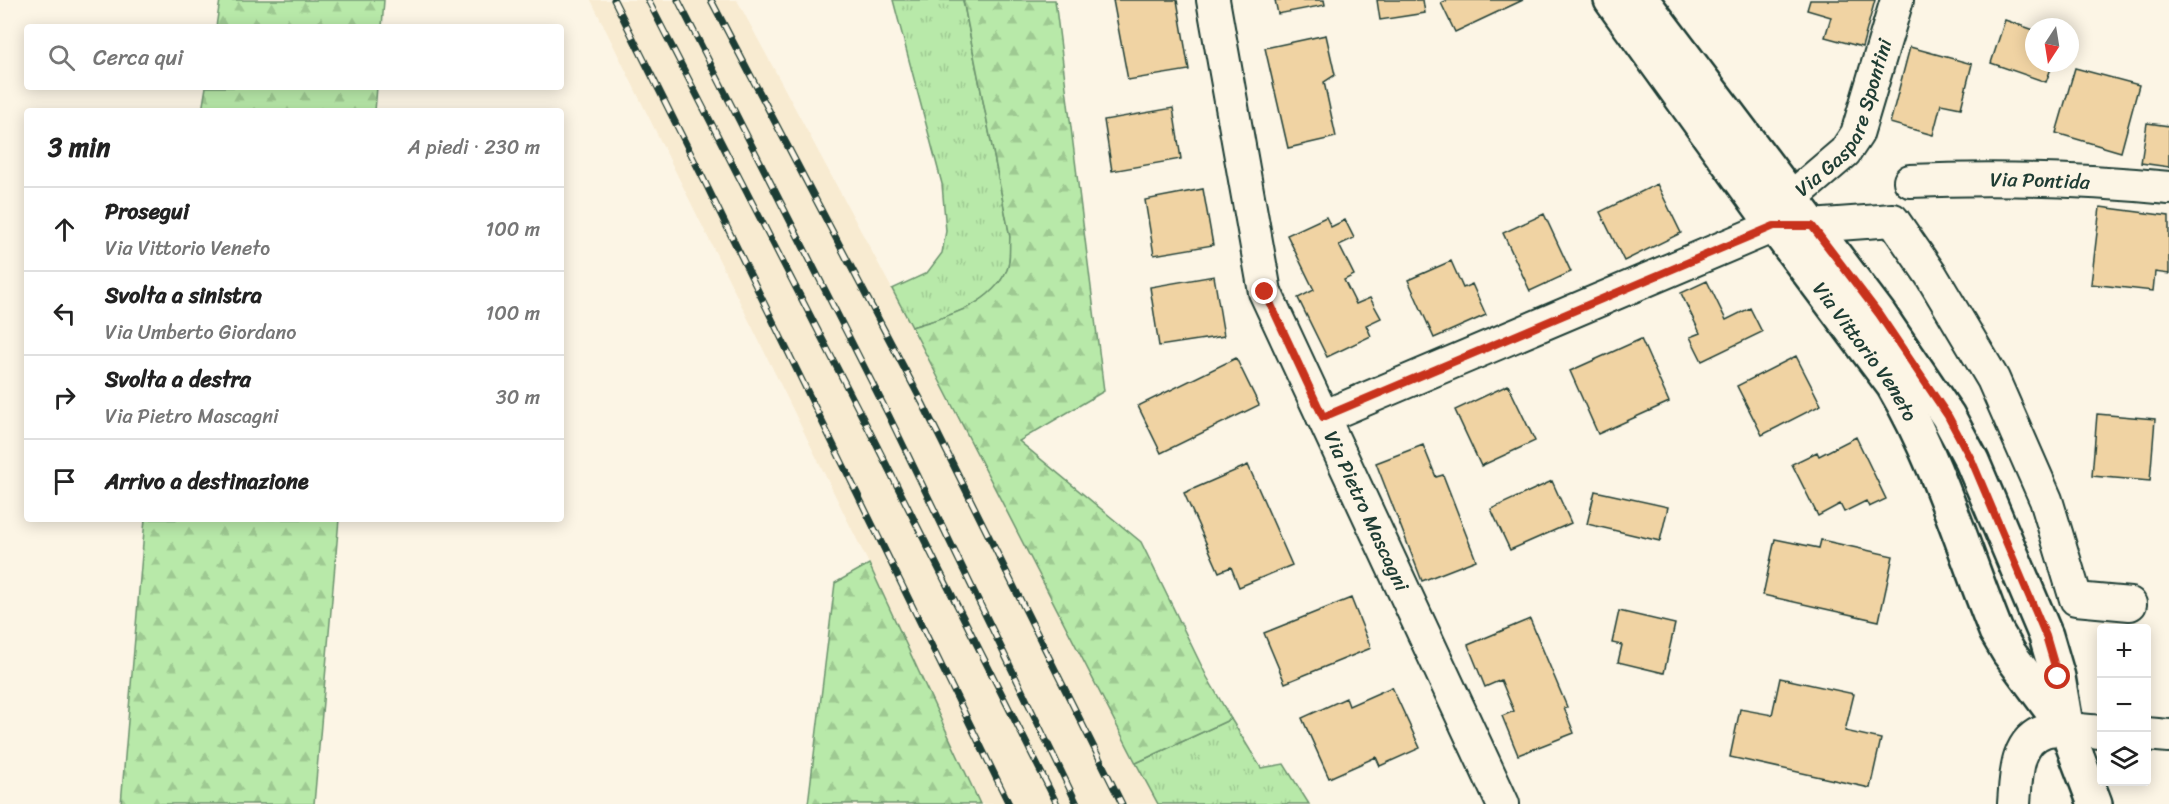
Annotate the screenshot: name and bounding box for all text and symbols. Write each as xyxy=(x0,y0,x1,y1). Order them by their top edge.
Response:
north arrow xyxy=(2025,18,2079,72)
search box xyxy=(24,24,564,90)
street label: Via Gaspare Spontini xyxy=(1787,33,1903,206)
text: Cerca qui xyxy=(93,38,183,77)
icon: search xyxy=(45,41,78,74)
text: 3 min xyxy=(48,124,110,170)
text: A piedi · 230 m xyxy=(408,130,540,165)
street label: Via Pontida xyxy=(1990,162,2092,200)
text: Prosegui xyxy=(105,192,189,231)
text: 100 m xyxy=(486,212,540,247)
icon: ahead xyxy=(48,213,81,246)
text: Via Vittorio Veneto xyxy=(105,231,270,266)
street label: Via Vittorio Veneto xyxy=(1803,274,1927,428)
text: Svolta a sinistra xyxy=(105,276,262,315)
route end xyxy=(1251,278,1277,304)
text: 100 m xyxy=(486,296,540,331)
icon: left xyxy=(48,297,81,330)
text: Via Umberto Giordano xyxy=(105,315,296,350)
text: Svolta a destra xyxy=(105,360,251,399)
text: 30 m xyxy=(496,380,540,415)
icon: right xyxy=(48,381,81,414)
text: Via Pietro Mascagni xyxy=(105,399,279,434)
street label: Via Pietro Mascagni xyxy=(1314,425,1419,599)
text: Arrivo a destinazione xyxy=(105,462,309,501)
icon: arrive xyxy=(48,465,81,498)
map controls xyxy=(2097,624,2151,786)
button: + xyxy=(2097,624,2151,678)
route start xyxy=(2044,663,2070,689)
button: − xyxy=(2097,678,2151,732)
button: layers xyxy=(2097,732,2151,786)

